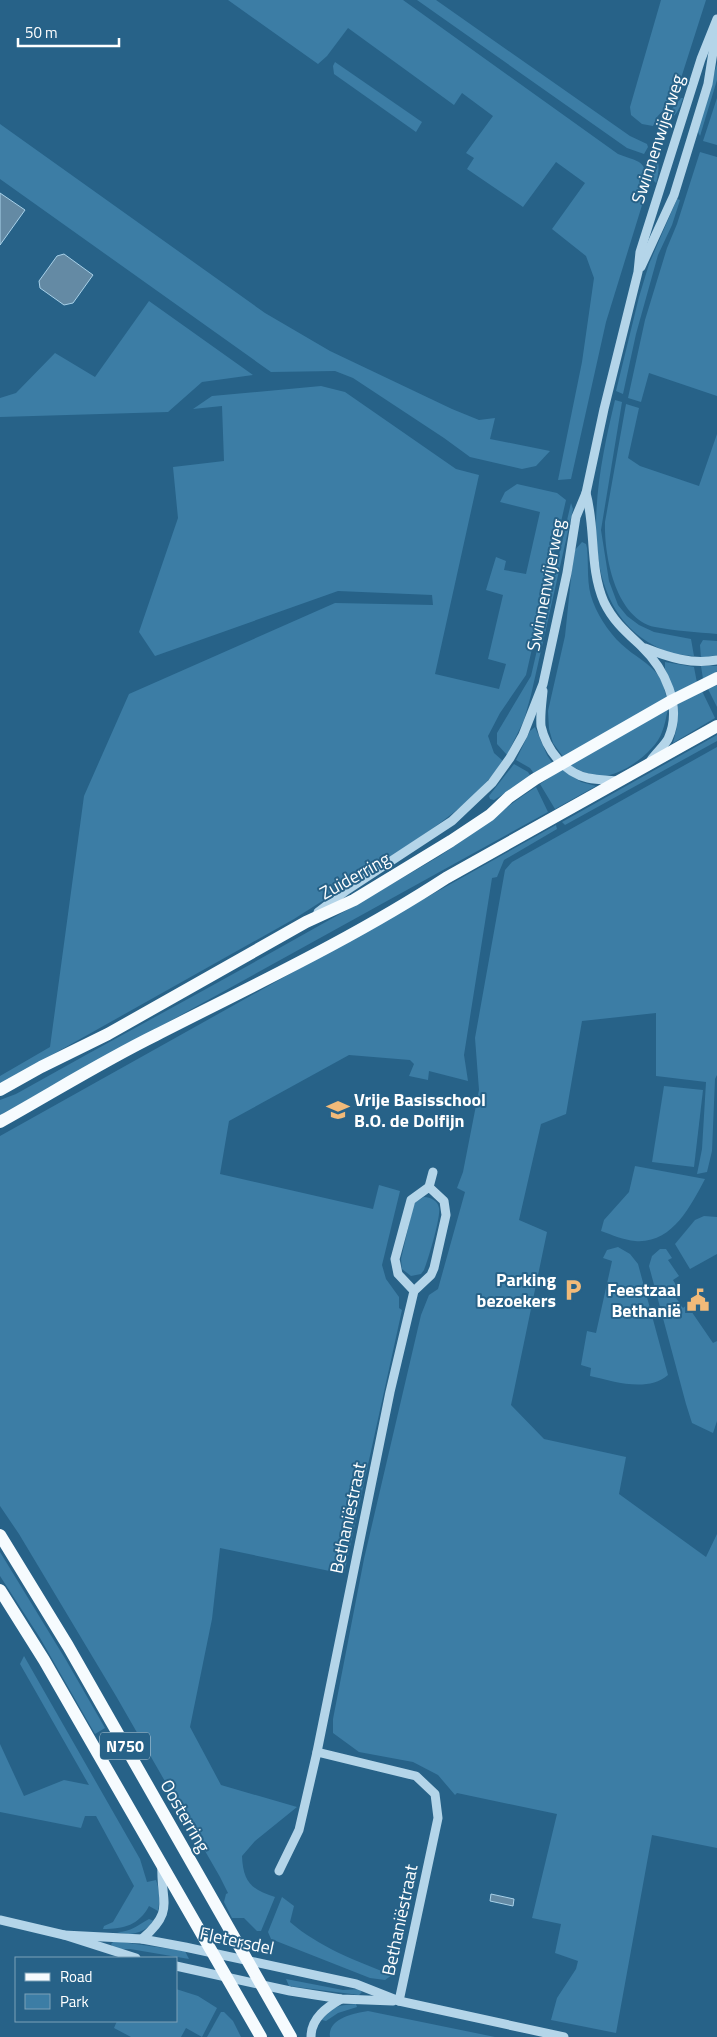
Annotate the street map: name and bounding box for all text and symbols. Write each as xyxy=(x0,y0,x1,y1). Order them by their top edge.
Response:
scale bar xyxy=(18,15,119,47)
text: 50 m xyxy=(25,21,58,44)
street label: Swinnenwijerweg xyxy=(624,71,691,207)
street label: Swinnenwijerweg xyxy=(519,516,572,653)
street label: Zuiderring xyxy=(315,845,395,906)
place label: Vrije Basisschool B.O. de Dolfijn xyxy=(354,1086,486,1134)
school or university icon: Vrije Basisschool B.O. de Dolfijn xyxy=(325,1097,351,1123)
place label: Parking bezoekers xyxy=(477,1266,556,1314)
place label: Feestzaal Bethanië xyxy=(607,1276,681,1324)
parking icon: Parking bezoekers xyxy=(560,1277,586,1303)
public building icon: Feestzaal Bethanië xyxy=(685,1287,711,1313)
street label: Bethaniëstraat xyxy=(323,1459,373,1576)
road number: N750 xyxy=(100,1732,150,1760)
street label: Oosterring xyxy=(154,1774,217,1857)
street label: Bethaniëstraat xyxy=(375,1861,425,1978)
street label: Fletersdel xyxy=(197,1919,277,1962)
legend xyxy=(15,1957,178,2022)
text: Road xyxy=(60,1965,92,1988)
text: Park xyxy=(60,1990,89,2013)

